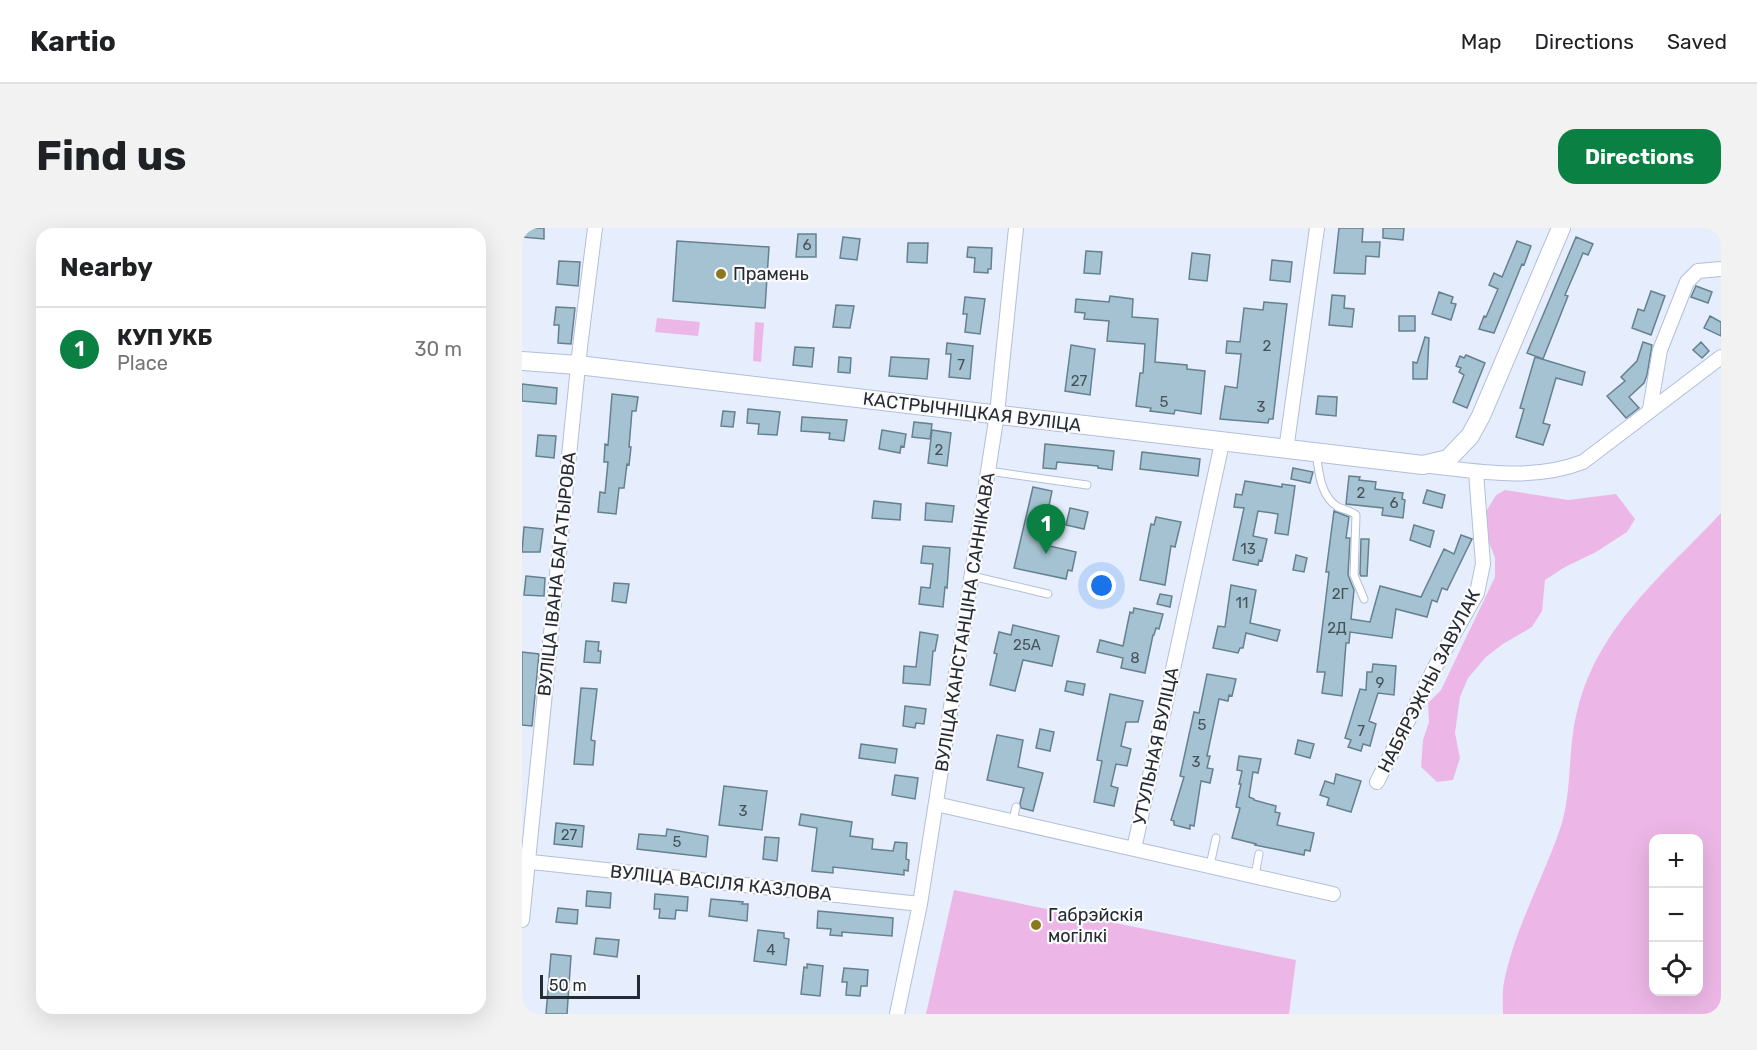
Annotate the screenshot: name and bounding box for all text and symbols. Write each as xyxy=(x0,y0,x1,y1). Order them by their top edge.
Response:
text: Kartio xyxy=(30,25,116,58)
text: Map xyxy=(1461,29,1502,54)
text: Directions xyxy=(1535,29,1634,54)
text: Saved xyxy=(1667,29,1727,54)
button: Directions xyxy=(1558,129,1721,184)
text: Find us xyxy=(36,131,187,181)
house number: 6 xyxy=(802,236,812,254)
text: Nearby xyxy=(60,252,153,283)
place label: Прамень xyxy=(733,263,809,285)
marker: Прамень xyxy=(714,267,728,281)
text: КУП УКБ xyxy=(117,324,212,351)
text: 1 xyxy=(75,337,84,361)
text: 30 m xyxy=(415,337,462,361)
house number: 2 xyxy=(1263,337,1272,355)
text: Place xyxy=(117,351,168,375)
house number: 7 xyxy=(957,356,965,374)
house number: 27 xyxy=(1071,372,1088,390)
street label: КАСТРЫЧНІЦКАЯ ВУЛІЦА xyxy=(862,388,1082,436)
house number: 5 xyxy=(1160,393,1169,411)
house number: 3 xyxy=(1256,398,1266,416)
house number: 2 xyxy=(935,441,944,459)
street label: ВУЛІЦА ІВАНА БАГАТЫРОВА xyxy=(533,451,581,697)
street label: ВУЛІЦА КАНСТАНЦІНА САННІКАВА xyxy=(930,471,1000,773)
house number: 2 xyxy=(1357,484,1366,502)
house number: 6 xyxy=(1389,494,1399,512)
pin: 1 xyxy=(1026,504,1066,554)
house number: 13 xyxy=(1240,540,1256,558)
your location xyxy=(1087,571,1116,600)
house number: 2Г xyxy=(1332,585,1348,603)
street label: НАБЯРЭЖНЫ ЗАВУЛАК xyxy=(1373,586,1485,776)
house number: 11 xyxy=(1236,594,1248,612)
house number: 2Д xyxy=(1327,619,1347,637)
house number: 25А xyxy=(1013,636,1041,654)
house number: 8 xyxy=(1130,649,1140,667)
street label: УТУЛЬНАЯ ВУЛІЦА xyxy=(1129,665,1183,827)
house number: 9 xyxy=(1376,674,1385,692)
house number: 5 xyxy=(1198,716,1207,734)
house number: 7 xyxy=(1357,722,1365,740)
house number: 3 xyxy=(1191,753,1201,771)
house number: 3 xyxy=(738,802,748,820)
house number: 27 xyxy=(561,826,578,844)
house number: 5 xyxy=(673,833,682,851)
map controls xyxy=(1649,834,1703,996)
button: + xyxy=(1649,834,1703,888)
street label: ВУЛІЦА ВАСІЛЯ КАЗЛОВА xyxy=(609,860,833,906)
button: − xyxy=(1649,888,1703,942)
place label: Габрэйскія могілкі xyxy=(1048,904,1143,947)
marker: Габрэйскія могілкі xyxy=(1029,918,1043,932)
house number: 4 xyxy=(766,941,776,959)
button: locate xyxy=(1649,942,1703,996)
scale bar xyxy=(540,972,640,1000)
text: 50 m xyxy=(549,976,587,995)

